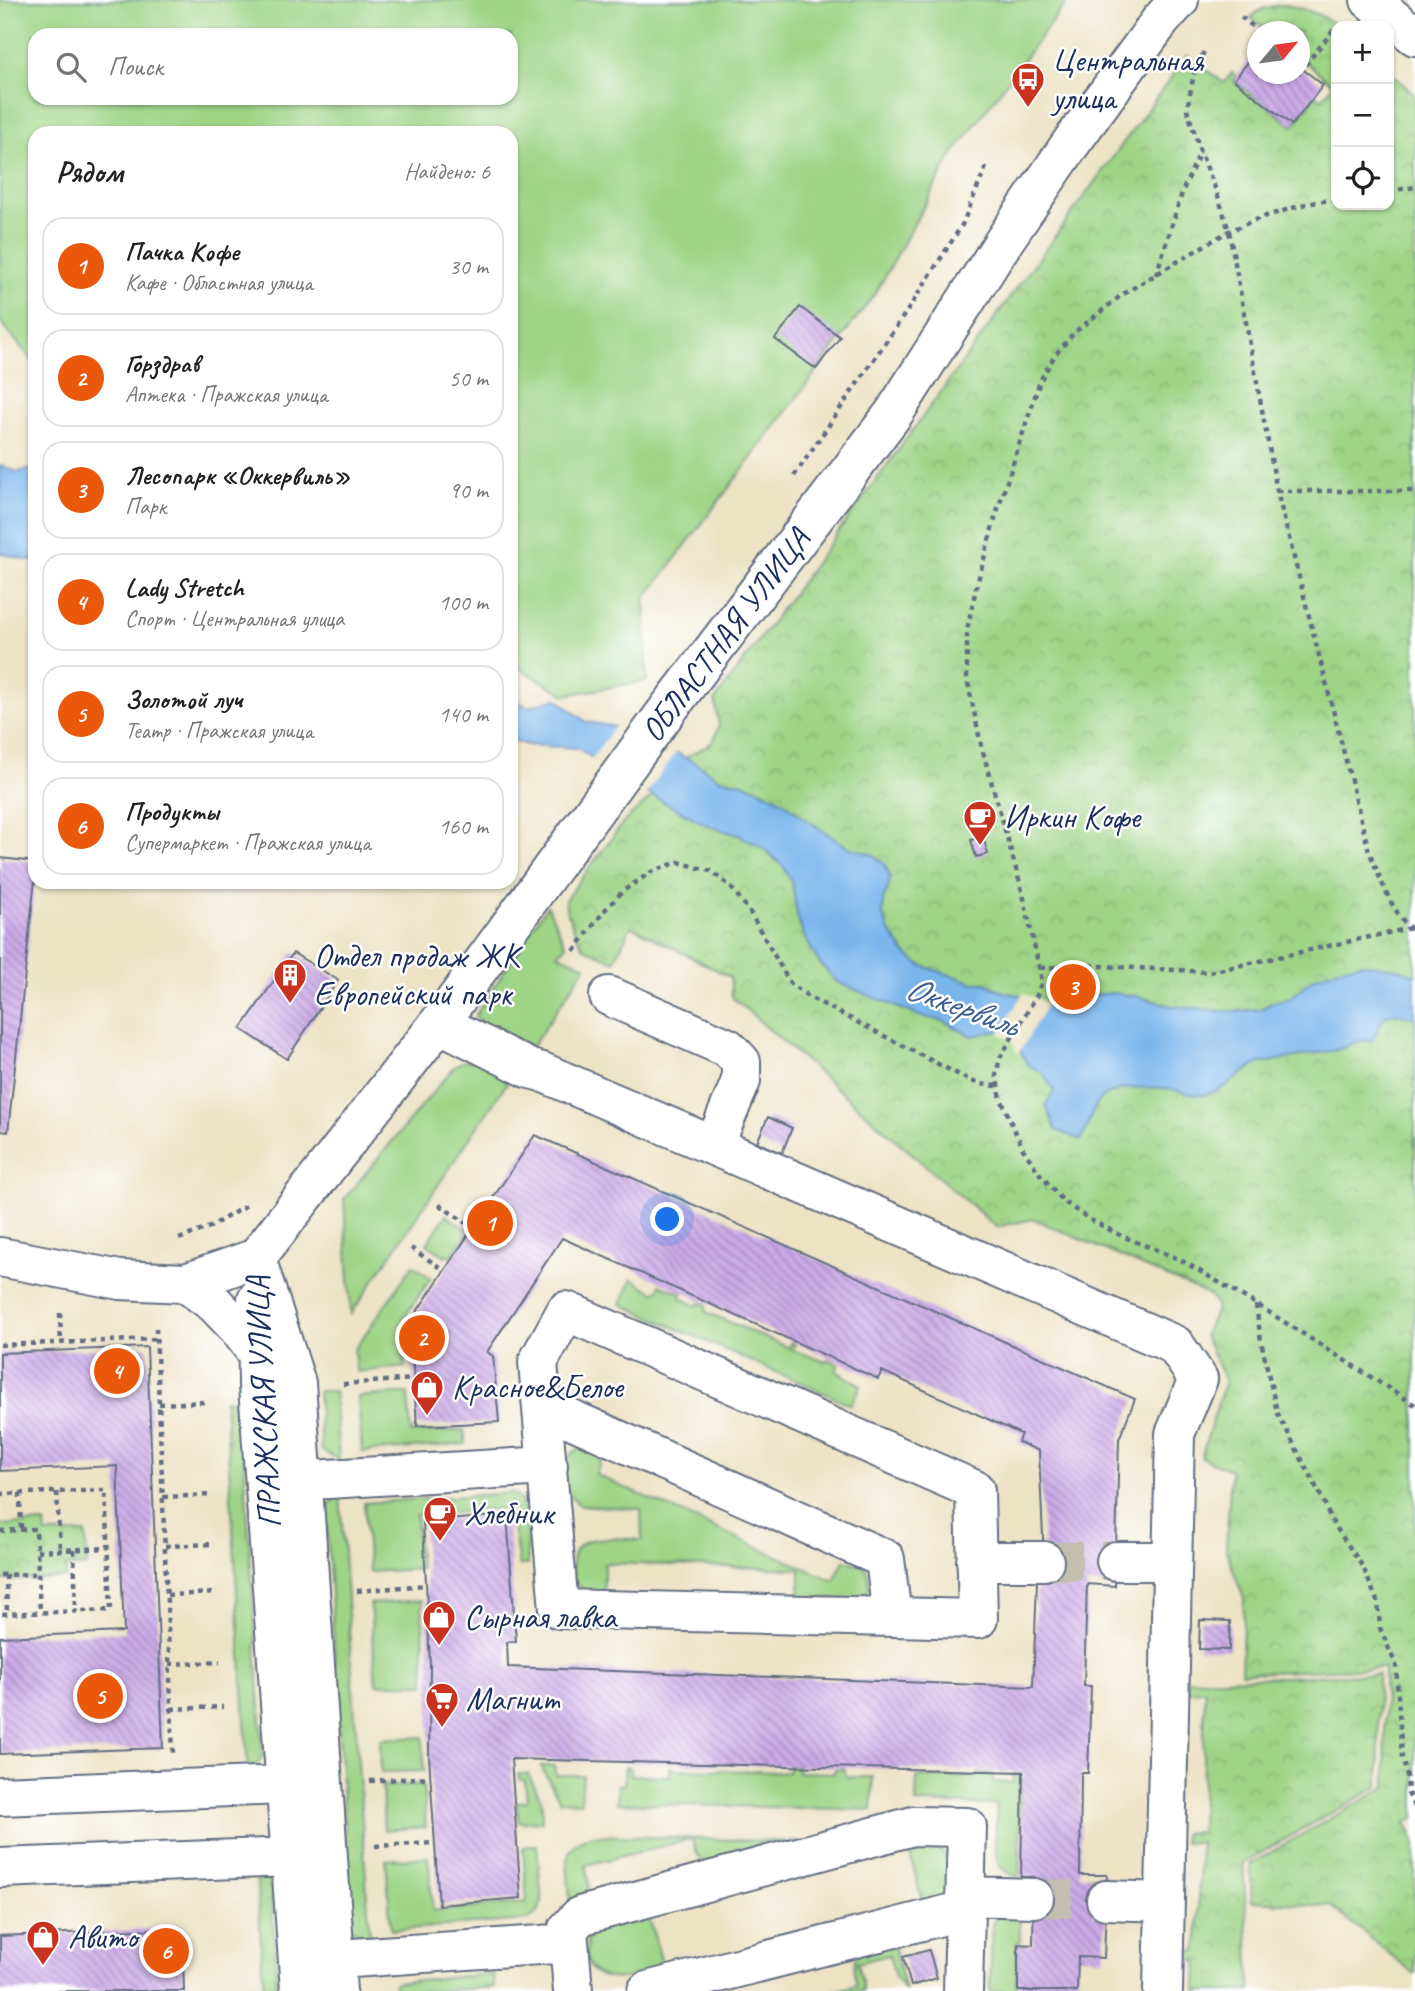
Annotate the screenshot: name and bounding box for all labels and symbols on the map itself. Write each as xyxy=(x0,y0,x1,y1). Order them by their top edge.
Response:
north arrow xyxy=(1247,21,1310,84)
place label: Центральная улица xyxy=(1050,39,1204,119)
bus stop icon: Центральная улица xyxy=(1009,60,1047,109)
street label: ОБЛАСТНАЯ УЛИЦА xyxy=(631,519,820,750)
place label: Иркин Кофе xyxy=(1004,796,1142,838)
cafe icon: Иркин Кофе xyxy=(961,798,999,847)
place label: Отдел продаж ЖК Европейский парк xyxy=(314,935,524,1015)
building icon: Отдел продаж ЖК Европейский парк xyxy=(271,956,309,1005)
pin: 3 xyxy=(1050,961,1096,1013)
water label: Оккервиль xyxy=(900,965,1028,1048)
pin: 1 xyxy=(467,1197,513,1249)
your location xyxy=(650,1202,684,1236)
street label: ПРАЖСКАЯ УЛИЦА xyxy=(235,1273,291,1529)
pin: 2 xyxy=(399,1312,445,1364)
pin: 4 xyxy=(94,1345,140,1397)
place label: Красное&Белое xyxy=(452,1366,625,1408)
shop icon: Красное&Белое xyxy=(408,1368,446,1417)
place label: Хлебник xyxy=(464,1492,556,1534)
cafe icon: Хлебник xyxy=(421,1494,459,1543)
place label: Сырная лавка xyxy=(464,1596,619,1638)
shop icon: Сырная лавка xyxy=(420,1598,458,1647)
pin: 5 xyxy=(77,1670,123,1722)
place label: Магнит xyxy=(466,1678,561,1720)
supermarket icon: Магнит xyxy=(423,1680,461,1729)
place label: Авито xyxy=(68,1916,141,1958)
shop icon: Авито xyxy=(24,1918,62,1967)
pin: 6 xyxy=(143,1925,189,1977)

